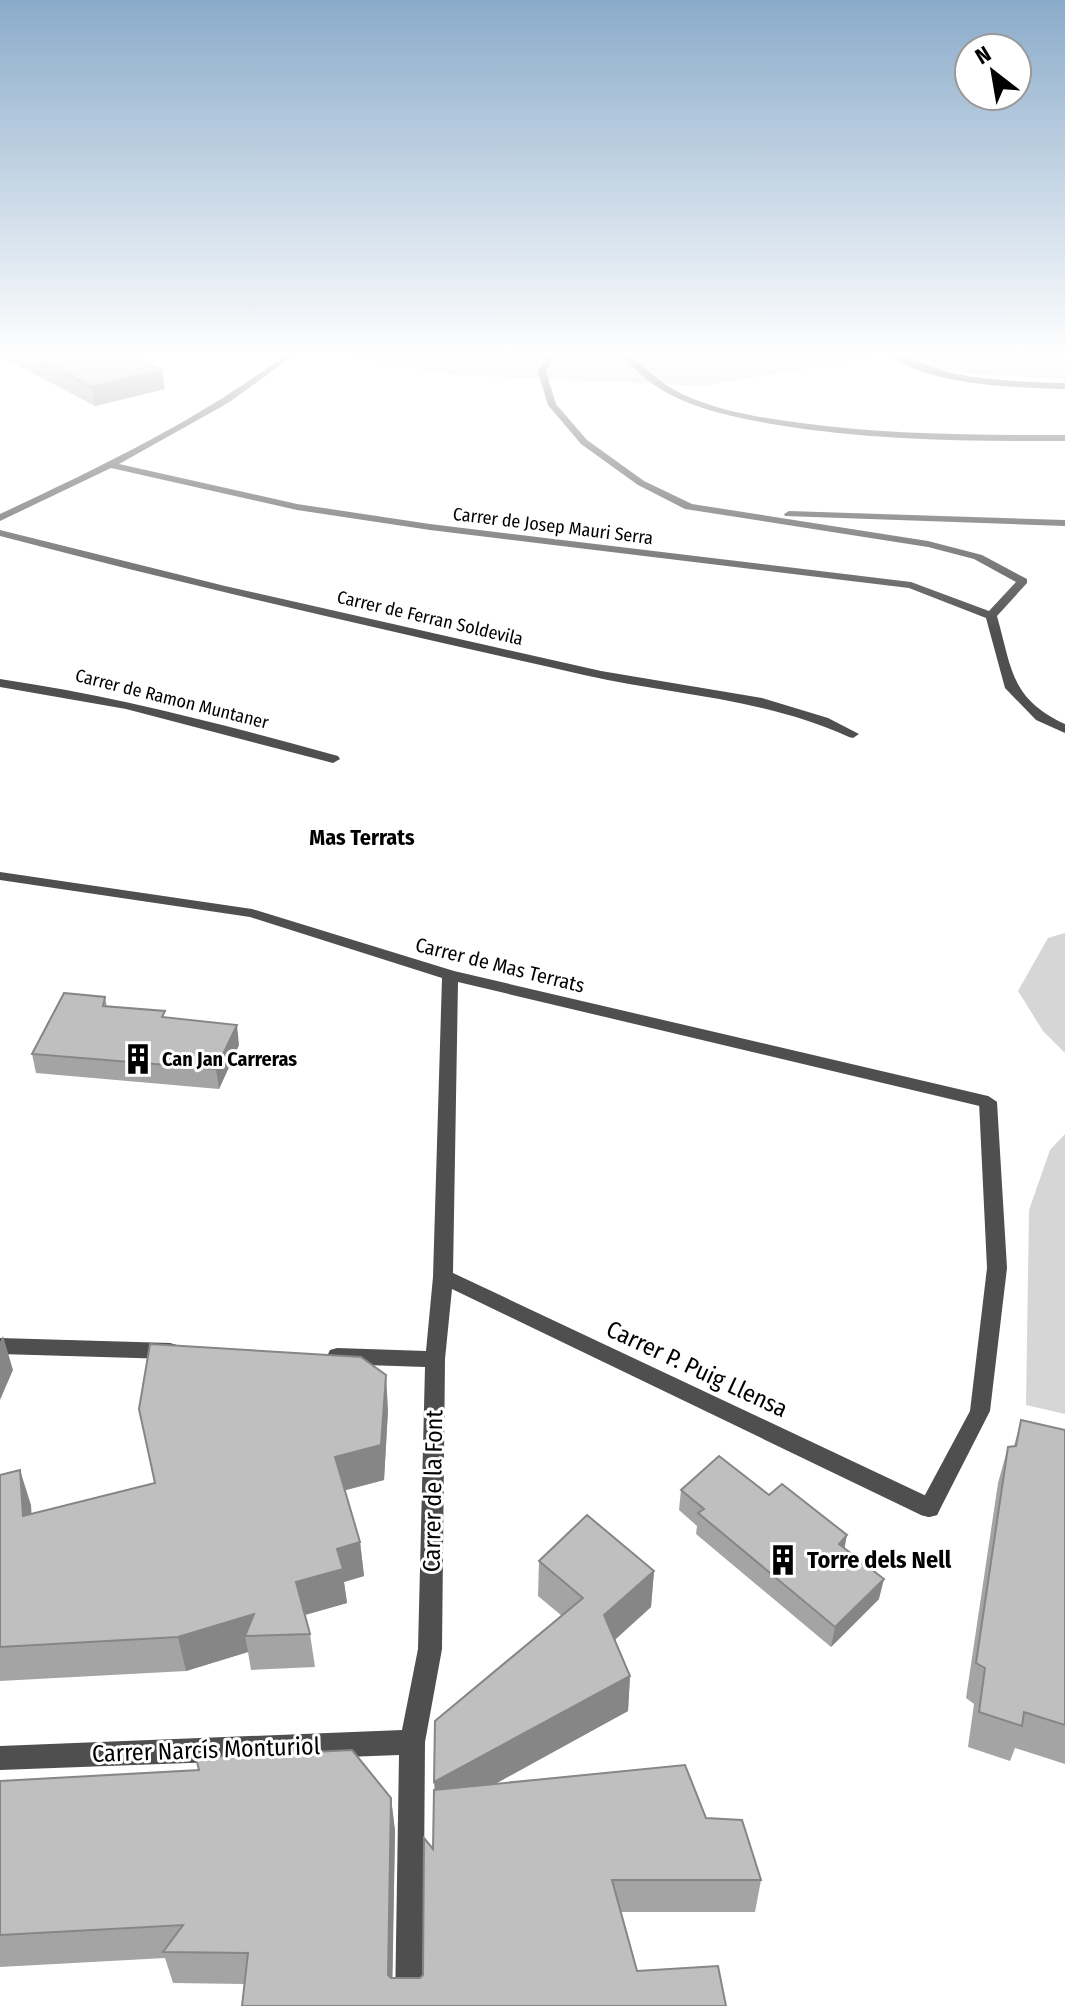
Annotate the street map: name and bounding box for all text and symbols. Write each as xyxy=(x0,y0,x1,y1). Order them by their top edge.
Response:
north arrow xyxy=(953,32,1033,112)
text: N xyxy=(970,40,996,70)
street label: Carrer de Josep Mauri Serra xyxy=(452,503,655,549)
street label: Carrer de Ferran Soldevila xyxy=(335,586,525,650)
street label: Carrer de Ramon Muntaner xyxy=(73,664,272,734)
district label: Mas Terrats xyxy=(309,824,415,851)
street label: Carrer de Mas Terrats xyxy=(413,932,587,998)
building icon: Can Jan Carreras xyxy=(121,1042,155,1076)
place label: Can Jan Carreras xyxy=(162,1047,297,1071)
street label: Carrer P. Puig Llensa xyxy=(602,1315,792,1423)
street label: Carrer de la Font xyxy=(418,1409,448,1572)
building icon: Torre dels Nell xyxy=(766,1543,800,1577)
place label: Torre dels Nell xyxy=(807,1546,952,1574)
street label: Carrer Narcís Monturiol xyxy=(92,1732,320,1768)

